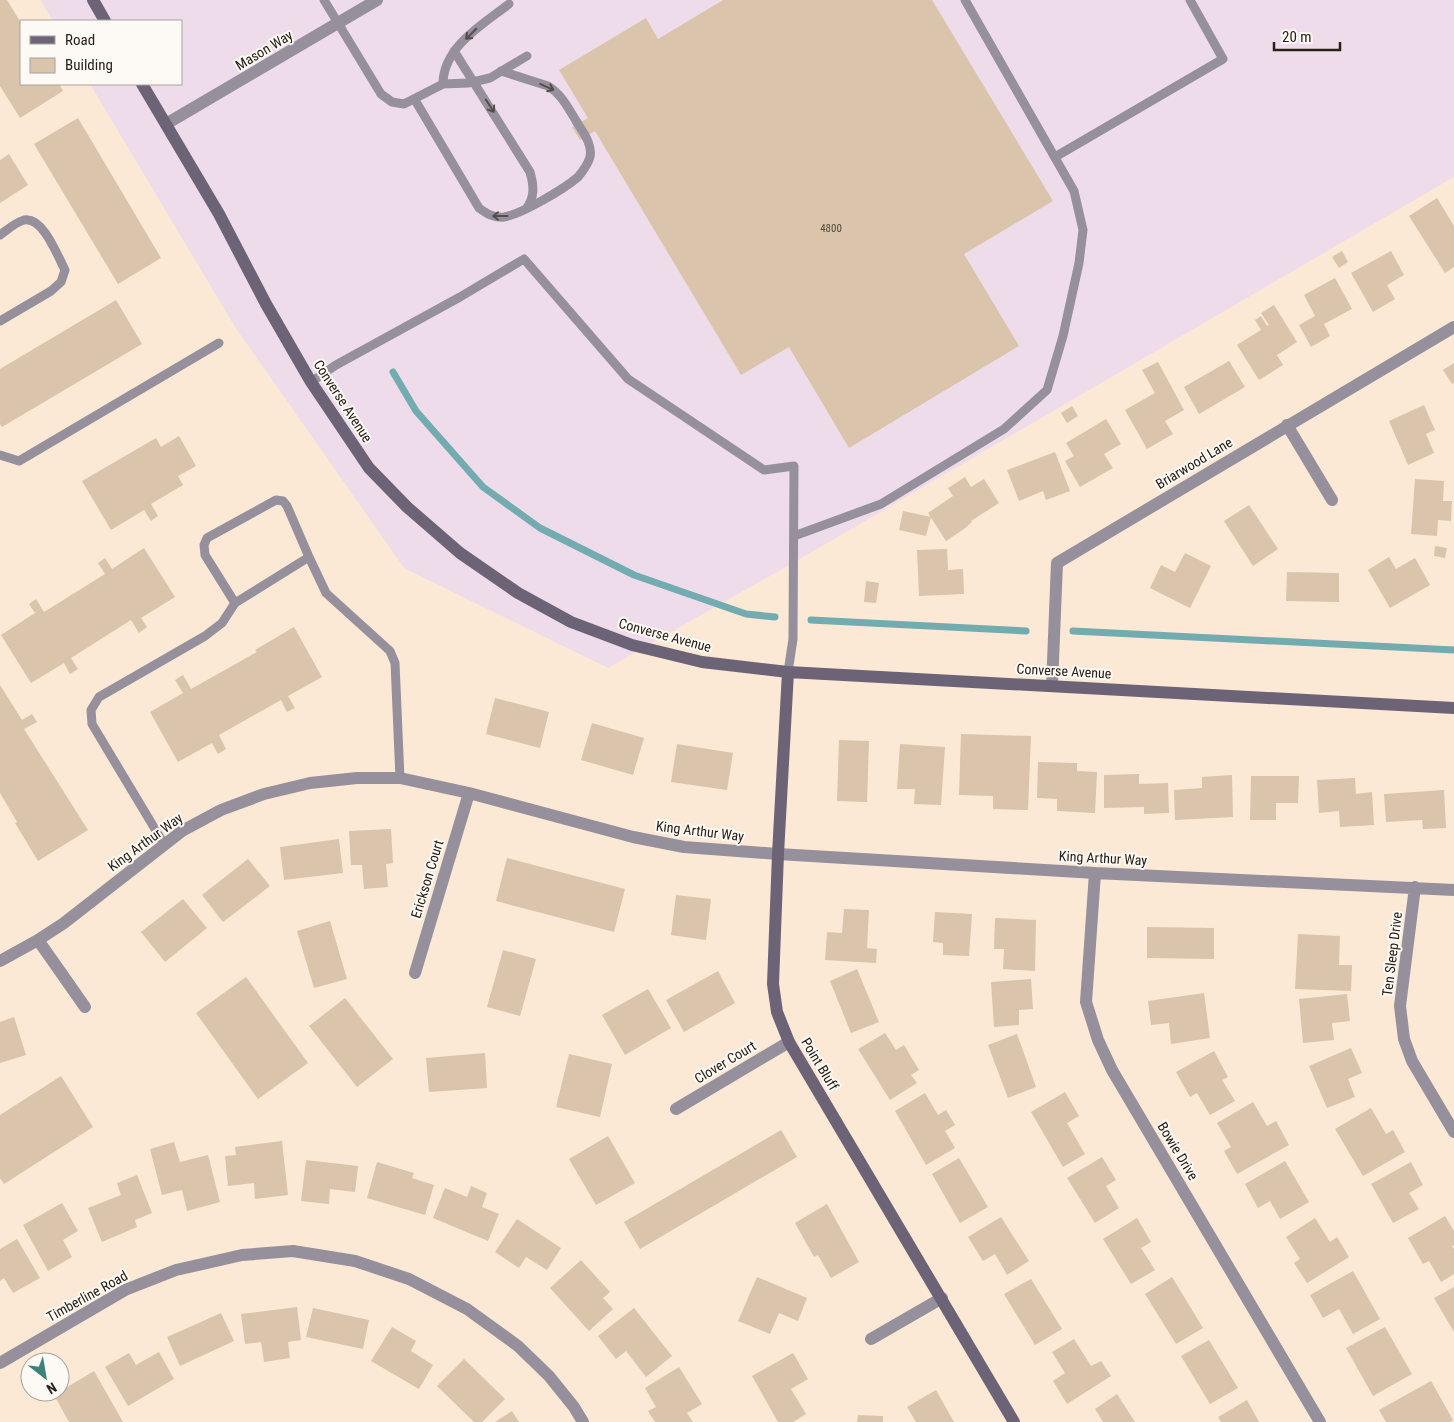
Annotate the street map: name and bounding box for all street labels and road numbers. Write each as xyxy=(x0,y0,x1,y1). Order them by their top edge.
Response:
street label: Mason Way xyxy=(233,27,296,73)
street label: Converse Avenue xyxy=(310,357,376,446)
street label: Briarwood Lane xyxy=(1153,434,1235,492)
street label: Converse Avenue xyxy=(617,615,713,655)
street label: Converse Avenue xyxy=(1016,661,1112,681)
street label: King Arthur Way xyxy=(105,809,186,874)
street label: King Arthur Way xyxy=(655,818,745,844)
street label: Erickson Court xyxy=(407,838,447,920)
street label: King Arthur Way xyxy=(1058,848,1148,868)
street label: Ten Sleep Drive xyxy=(1379,911,1405,997)
street label: Point Bluff xyxy=(798,1035,842,1094)
street label: Clover Court xyxy=(692,1038,758,1086)
street label: Bowie Drive xyxy=(1154,1119,1202,1183)
street label: Timberline Road xyxy=(44,1267,130,1325)

